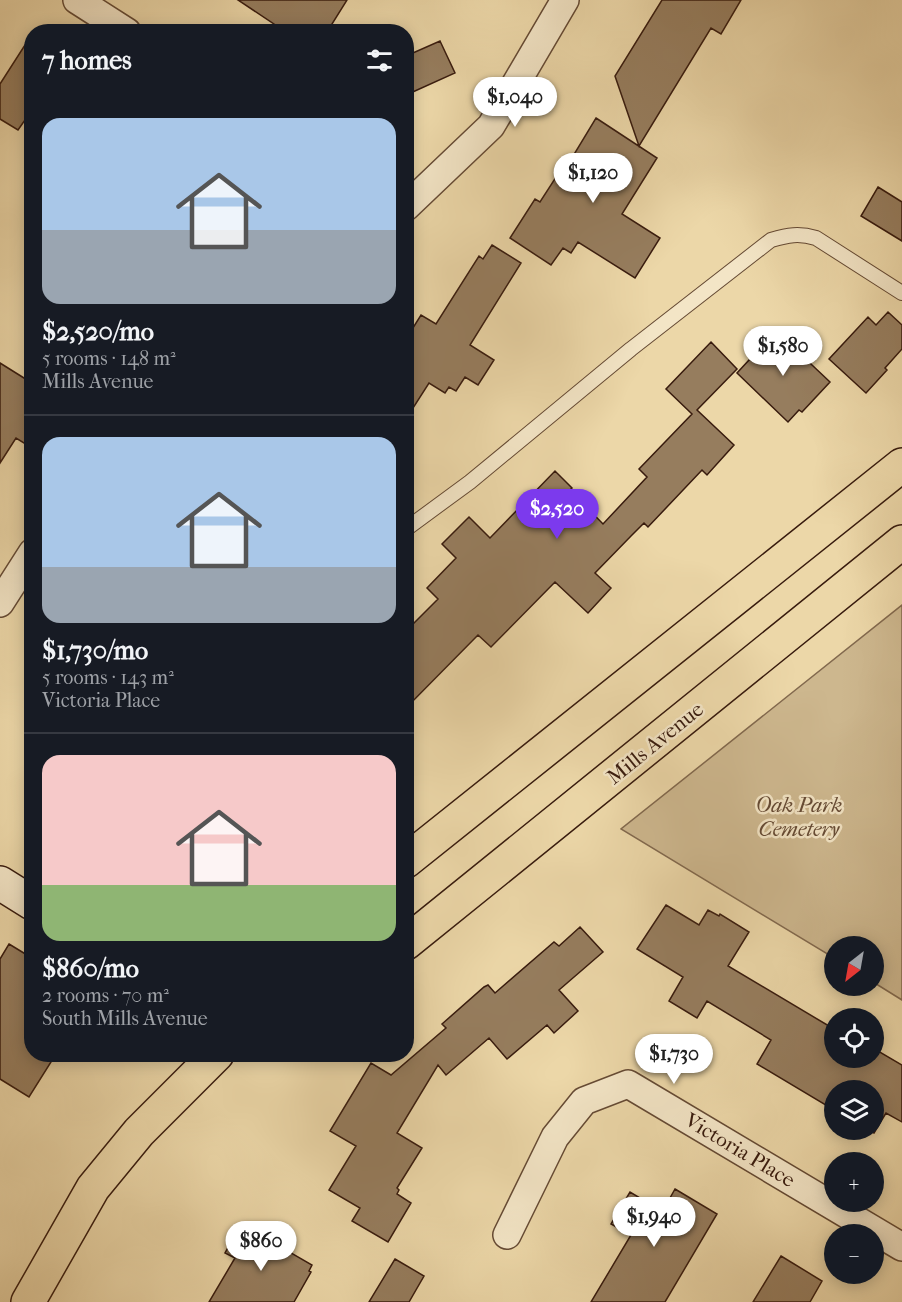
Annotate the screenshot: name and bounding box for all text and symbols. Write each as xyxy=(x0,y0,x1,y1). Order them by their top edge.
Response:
icon: filters xyxy=(363,44,396,77)
text: 7 homes xyxy=(42,45,132,76)
pin: $1,040 xyxy=(466,77,564,128)
text: $1,040 xyxy=(487,85,543,108)
pin: $1,120 xyxy=(544,153,642,204)
icon: home xyxy=(165,157,273,265)
text: $1,120 xyxy=(568,161,618,184)
text: $2,520/mo xyxy=(42,316,154,347)
pin: $1,580 xyxy=(734,326,832,377)
text: $1,580 xyxy=(757,334,809,357)
text: 5 rooms · 148 m² xyxy=(42,347,176,370)
text: Mills Avenue xyxy=(42,370,154,393)
icon: home xyxy=(165,476,273,584)
pin: $2,520 xyxy=(508,489,606,540)
text: $2,520 xyxy=(530,497,584,520)
text: $1,730/mo xyxy=(42,635,148,666)
text: 5 rooms · 143 m² xyxy=(42,666,174,689)
text: Victoria Place xyxy=(42,689,160,712)
street label: Mills Avenue xyxy=(602,697,708,789)
park label: Oak Park Cemetery xyxy=(755,793,843,841)
icon: home xyxy=(165,794,273,902)
north arrow xyxy=(824,936,884,996)
map controls xyxy=(824,936,884,1284)
text: $860/mo xyxy=(42,953,139,984)
text: 2 rooms · 70 m² xyxy=(42,984,169,1007)
text: South Mills Avenue xyxy=(42,1007,208,1030)
button: locate xyxy=(824,1008,884,1068)
pin: $1,730 xyxy=(625,1034,723,1085)
text: $1,730 xyxy=(649,1042,699,1065)
button: layers xyxy=(824,1080,884,1140)
street label: Victoria Place xyxy=(680,1107,799,1192)
button: + xyxy=(824,1152,884,1212)
pin: $1,940 xyxy=(605,1197,703,1248)
text: $1,940 xyxy=(626,1205,682,1228)
pin: $860 xyxy=(225,1221,297,1272)
button: − xyxy=(824,1224,884,1284)
text: $860 xyxy=(240,1229,282,1252)

